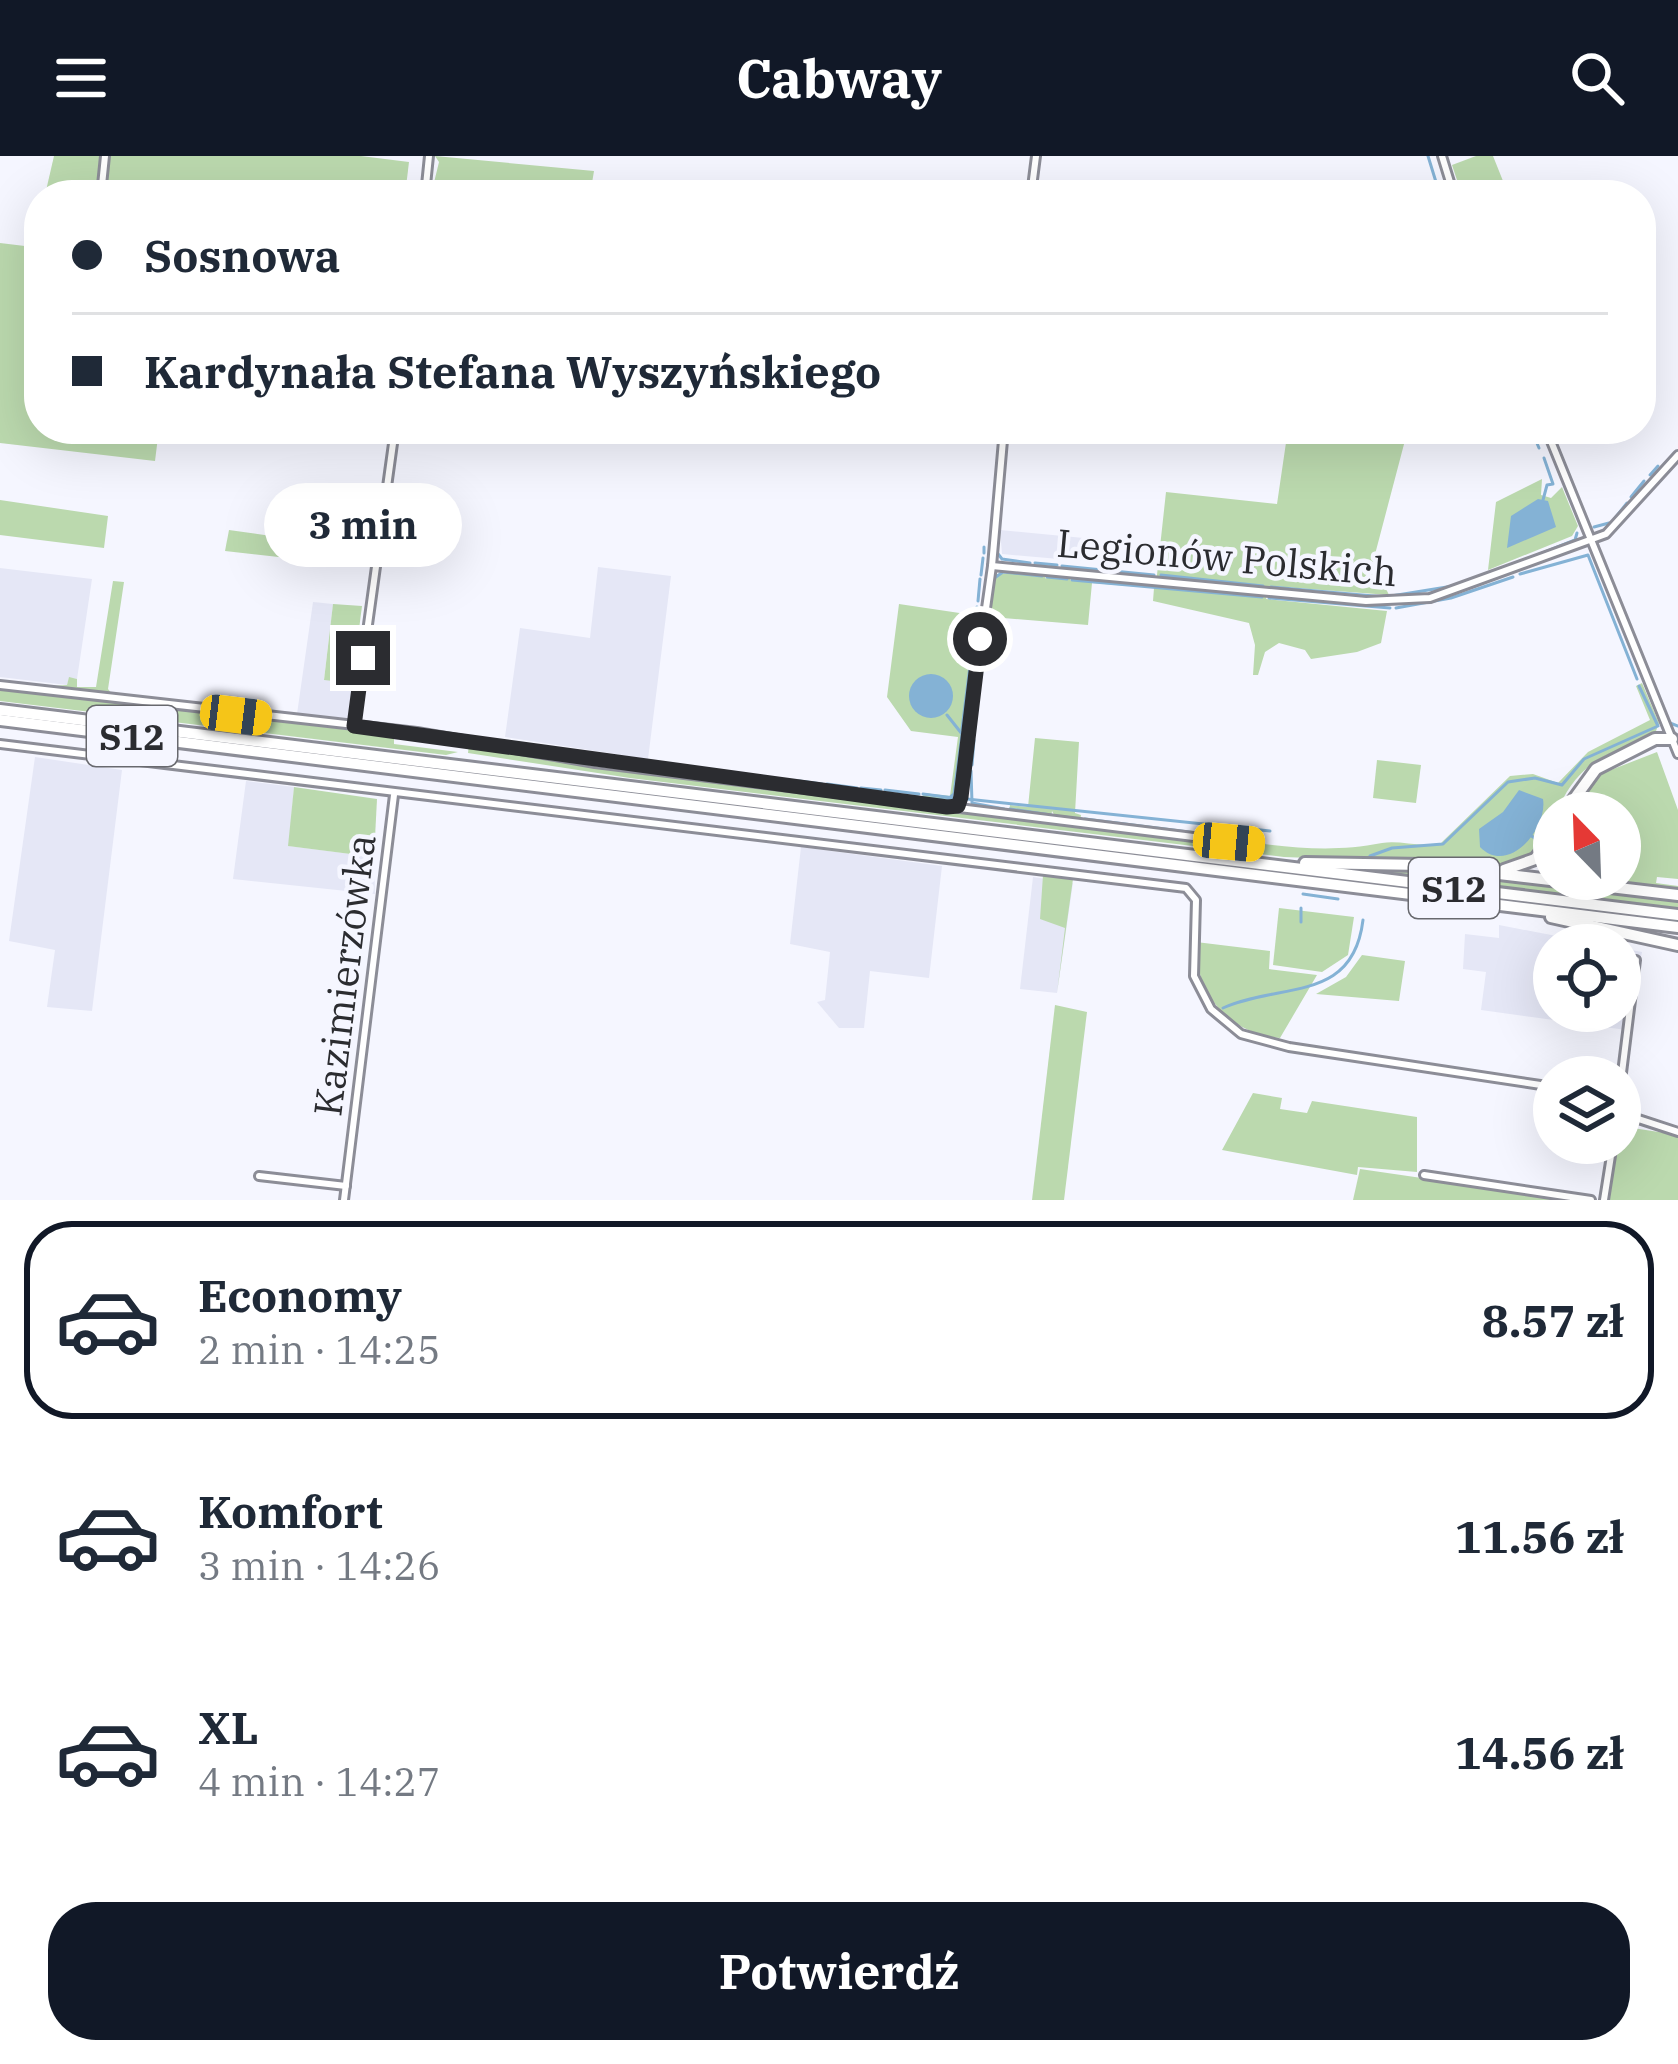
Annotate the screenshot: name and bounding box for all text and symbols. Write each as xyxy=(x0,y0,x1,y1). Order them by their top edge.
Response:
text: Cabway xyxy=(736,43,942,113)
icon: menu xyxy=(48,45,114,111)
icon: search xyxy=(1564,45,1630,111)
text: Sosnowa xyxy=(144,226,341,284)
text: Kardynała Stefana Wyszyńskiego xyxy=(144,342,881,400)
callout: 3 min xyxy=(264,484,462,568)
text: 3 min xyxy=(308,499,418,550)
street label: Legionów Polskich xyxy=(1055,517,1399,597)
route start xyxy=(953,612,1007,666)
route end xyxy=(336,631,390,685)
car xyxy=(198,693,274,737)
road number: S12 xyxy=(87,706,177,766)
north arrow xyxy=(1533,792,1641,900)
map controls xyxy=(1533,792,1641,1164)
car xyxy=(1192,821,1266,863)
street label: Kazimierzówka xyxy=(301,831,387,1119)
road number: S12 xyxy=(1409,858,1499,918)
button: locate xyxy=(1533,924,1641,1032)
button: layers xyxy=(1533,1056,1641,1164)
icon: car xyxy=(54,1266,162,1374)
text: Economy xyxy=(198,1266,402,1324)
text: 8.57 zł xyxy=(1482,1291,1624,1349)
text: 2 min · 14:25 xyxy=(198,1324,440,1375)
icon: car xyxy=(54,1482,162,1590)
text: Komfort xyxy=(198,1482,383,1540)
text: 11.56 zł xyxy=(1455,1507,1624,1565)
text: 3 min · 14:26 xyxy=(198,1540,440,1591)
icon: car xyxy=(54,1698,162,1806)
text: XL xyxy=(198,1698,259,1756)
text: 14.56 zł xyxy=(1455,1723,1624,1781)
text: 4 min · 14:27 xyxy=(198,1756,440,1807)
button: Potwierdź xyxy=(48,1902,1630,2040)

